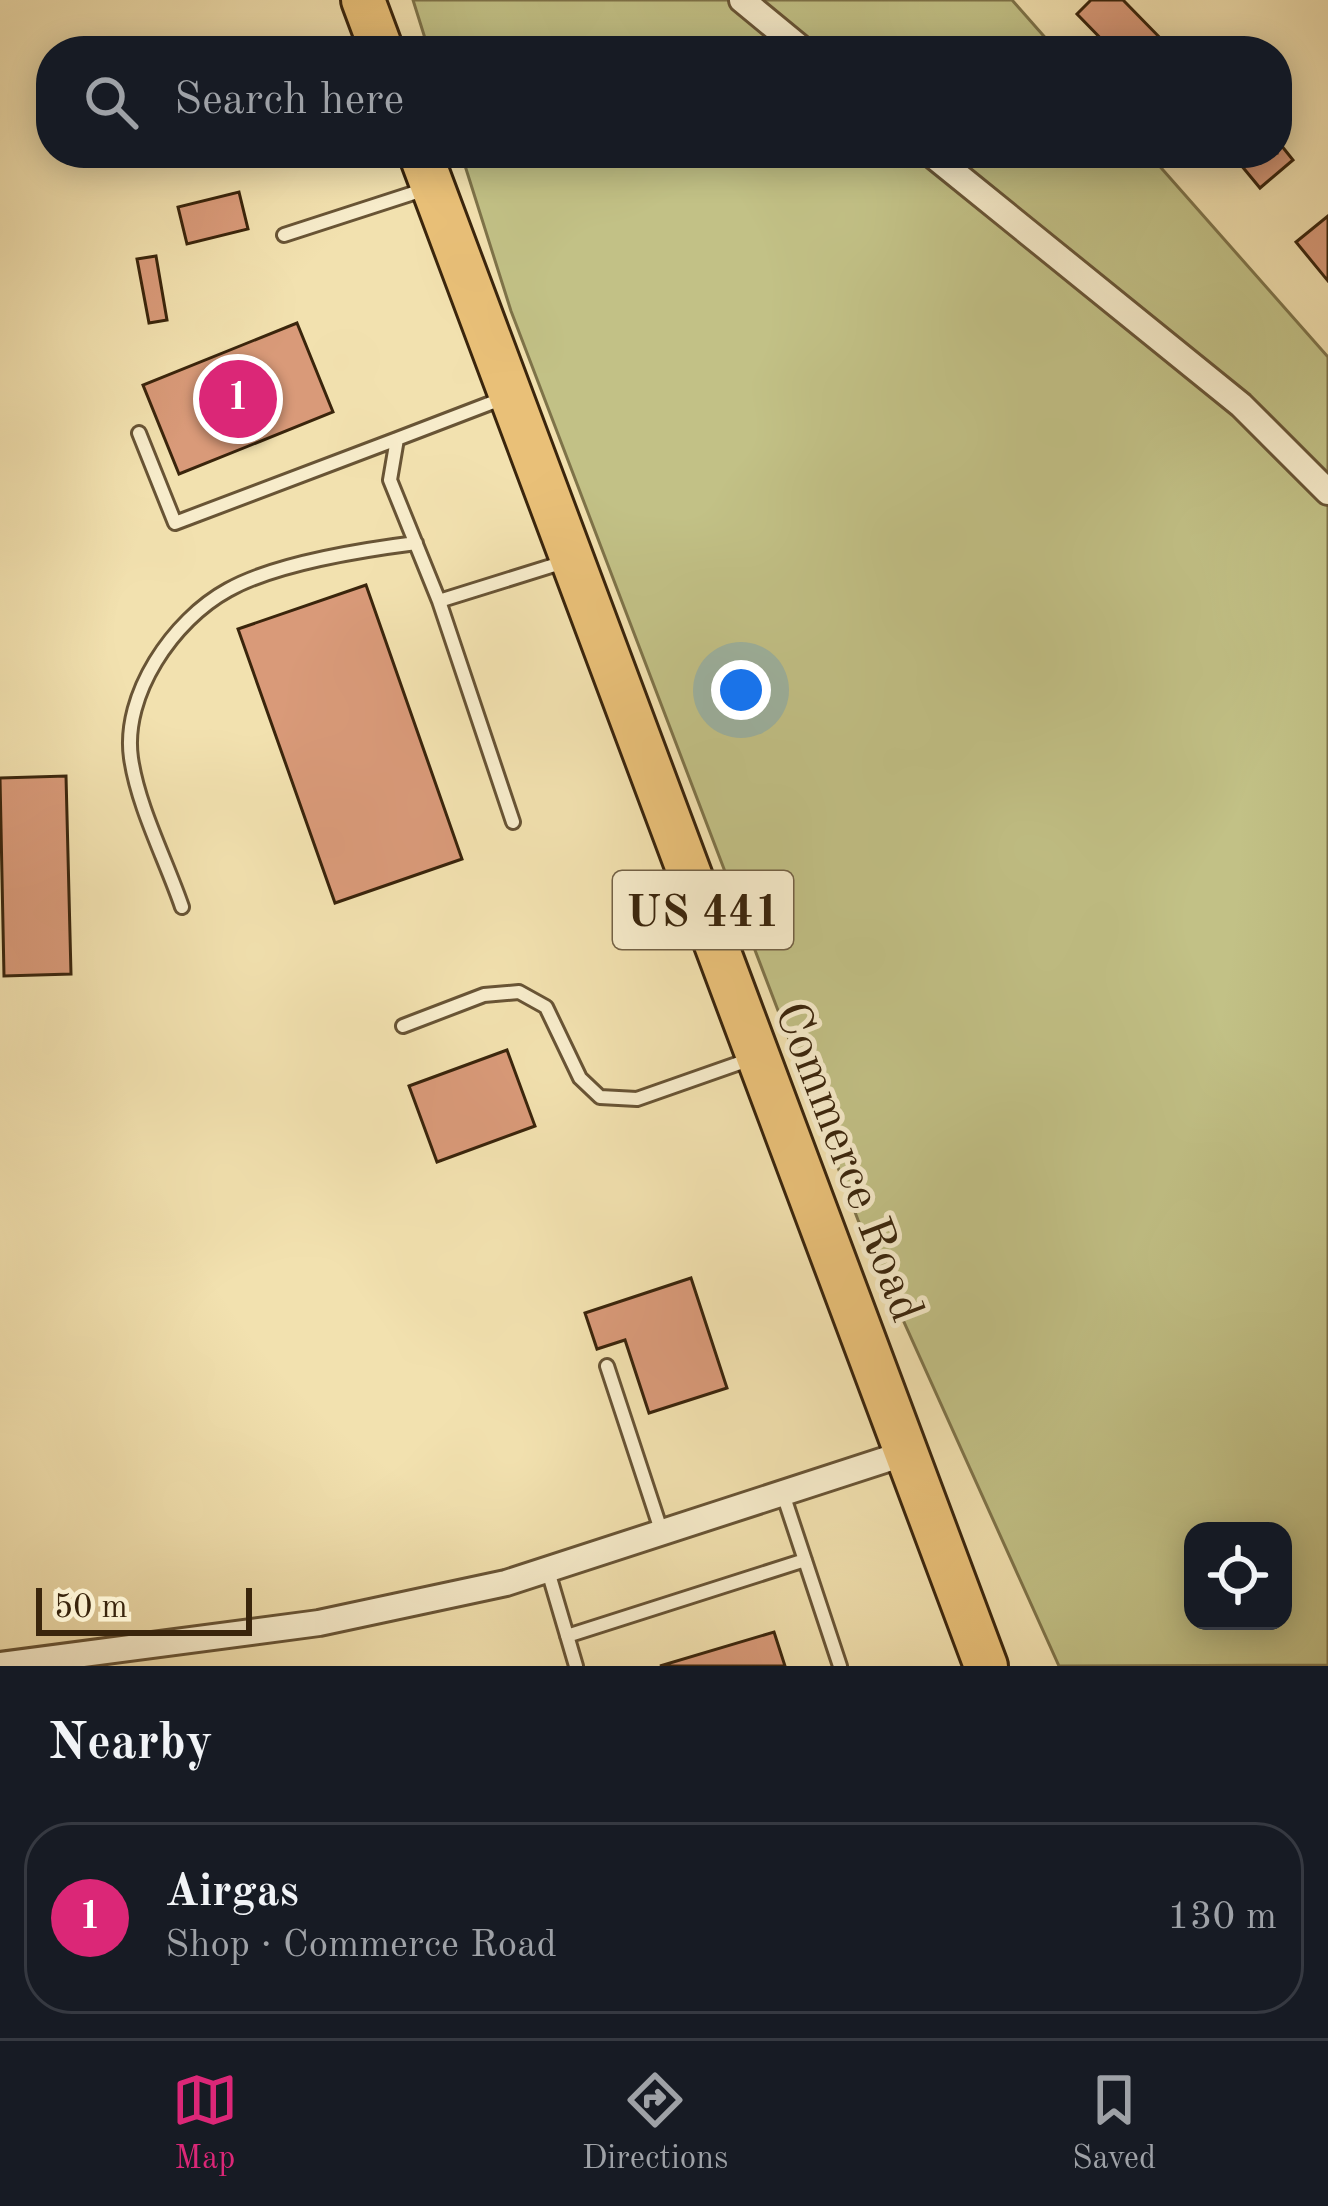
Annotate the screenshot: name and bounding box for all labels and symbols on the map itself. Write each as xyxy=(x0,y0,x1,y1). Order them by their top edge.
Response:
pin: 1 xyxy=(199,354,277,444)
your location xyxy=(711,660,771,720)
road number: US 441 xyxy=(613,871,793,949)
street label: Commerce Road xyxy=(764,996,930,1329)
scale bar xyxy=(36,1582,252,1635)

